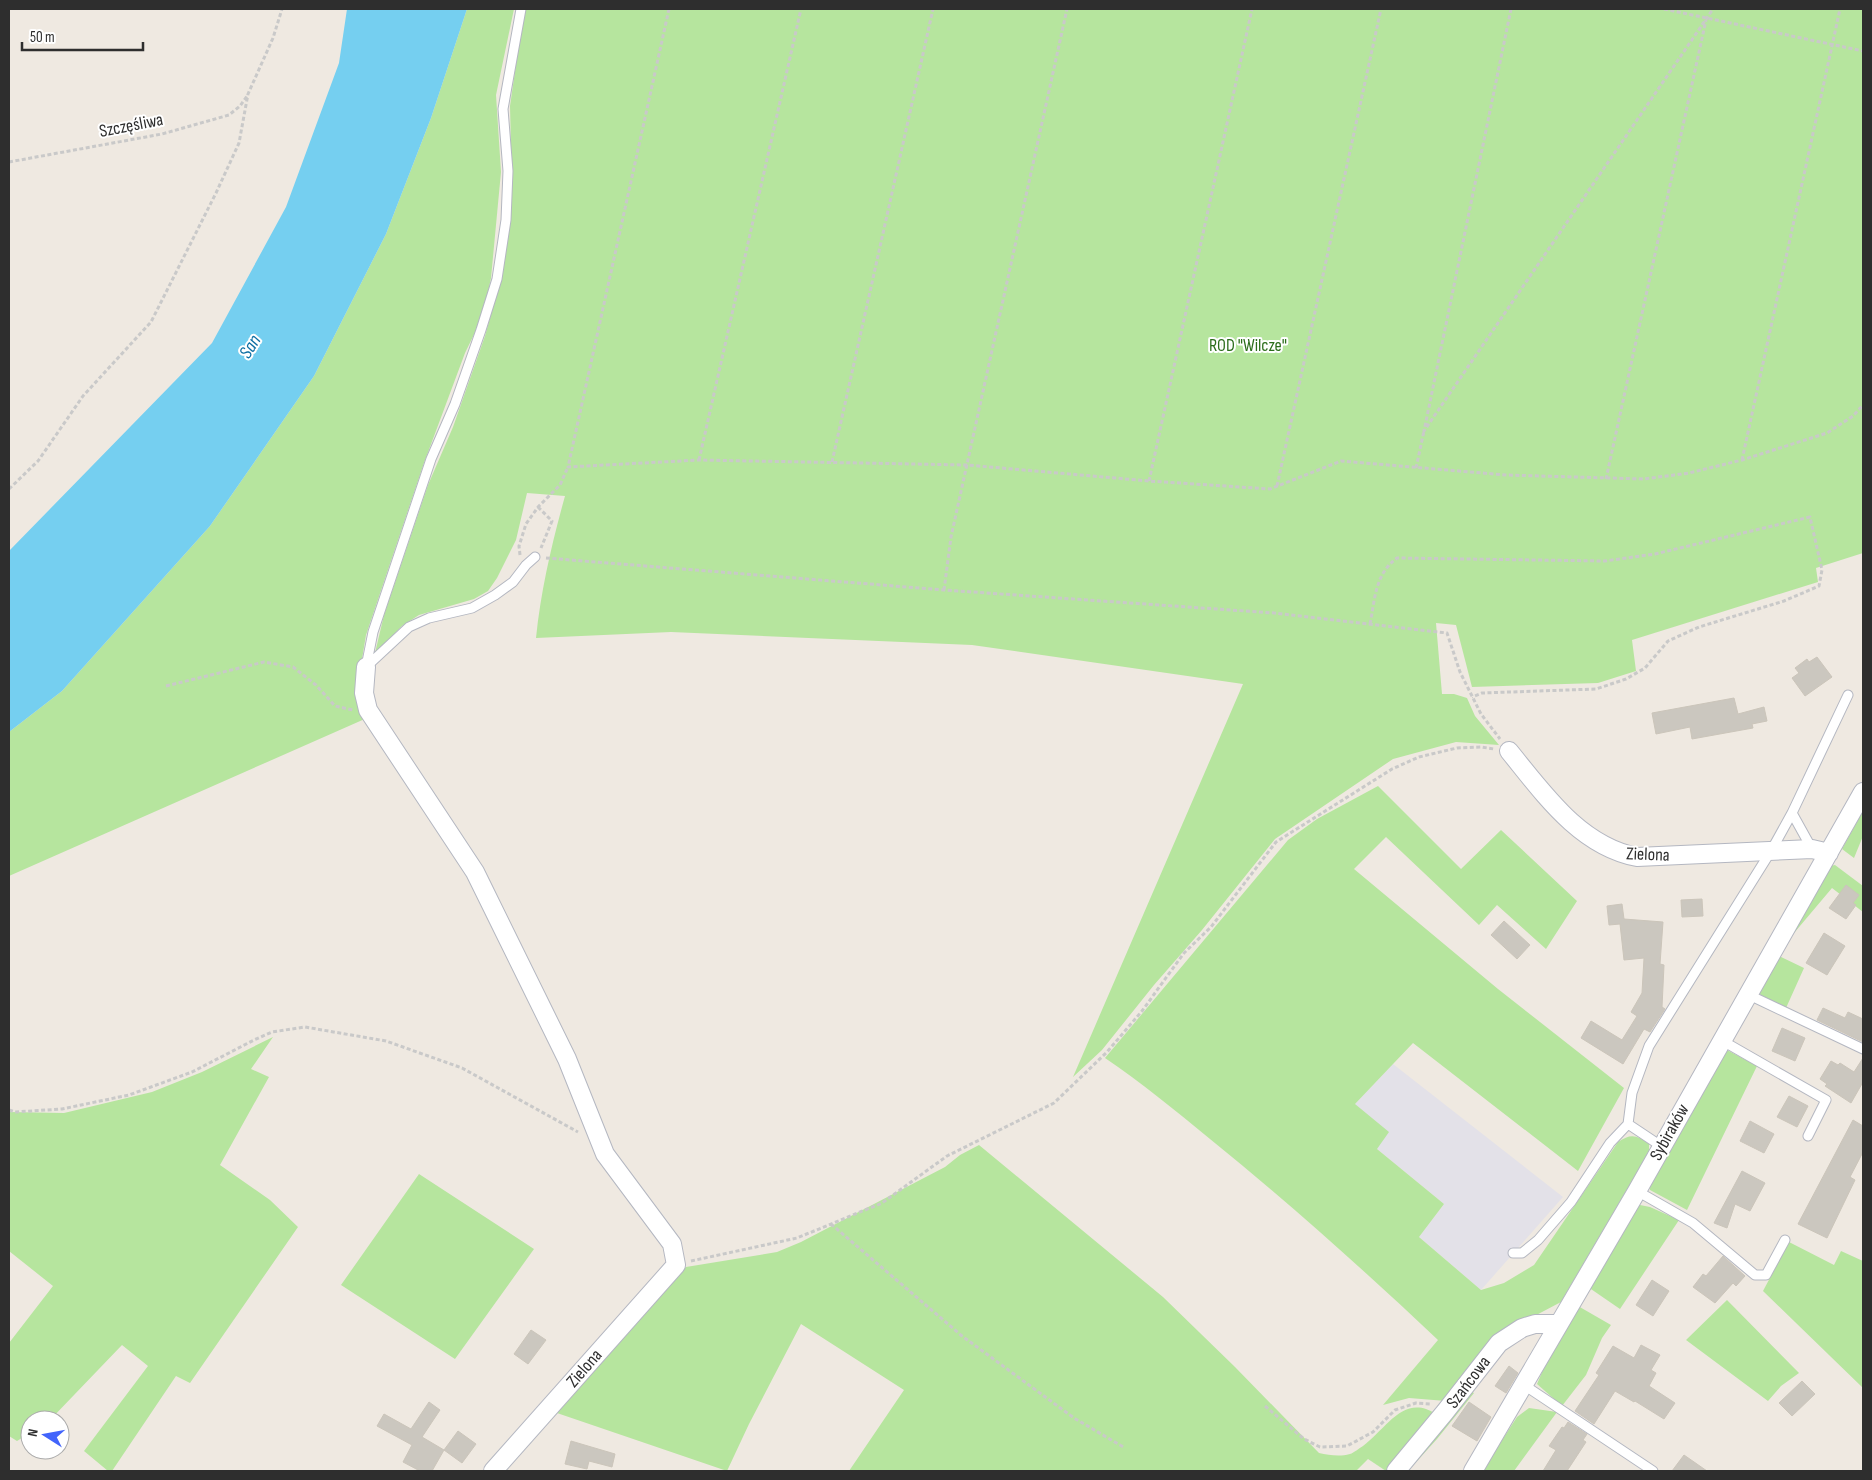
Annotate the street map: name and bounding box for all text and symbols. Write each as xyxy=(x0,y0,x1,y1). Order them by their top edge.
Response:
scale bar xyxy=(22,20,144,52)
text: 50 m xyxy=(30,28,55,47)
street label: Szczęśliwa xyxy=(97,109,165,142)
water label: San xyxy=(234,331,266,363)
park label: ROD "Wilcze" xyxy=(1209,335,1287,356)
street label: Zielona xyxy=(1626,843,1670,866)
street label: Sybiraków xyxy=(1645,1100,1693,1164)
street label: Zielona xyxy=(562,1345,607,1392)
street label: Szańcowa xyxy=(1442,1352,1495,1413)
north arrow xyxy=(20,1410,70,1460)
text: N xyxy=(24,1427,42,1438)

